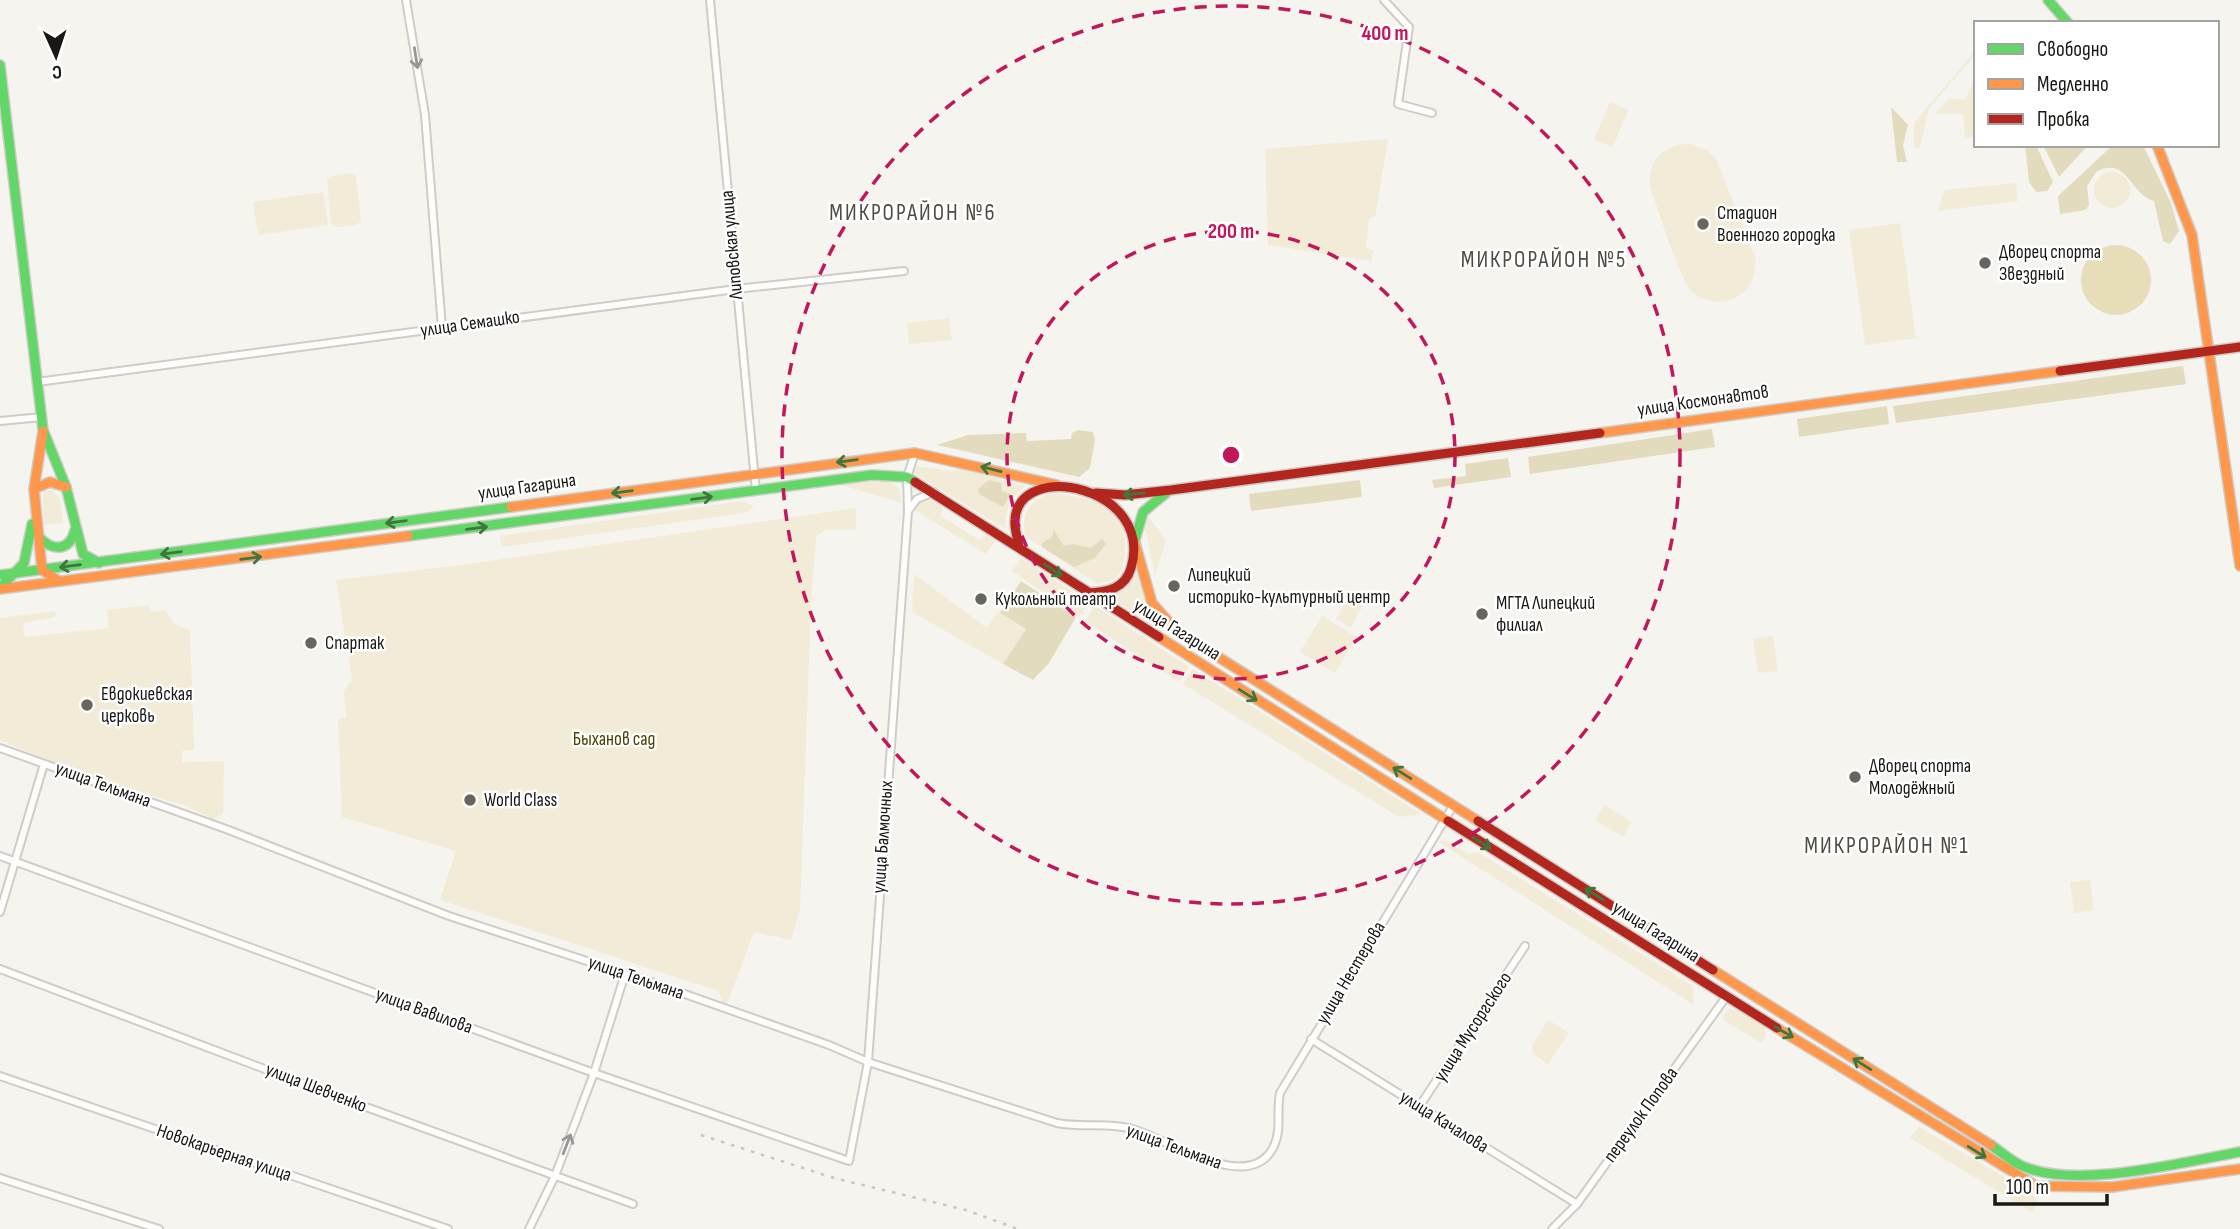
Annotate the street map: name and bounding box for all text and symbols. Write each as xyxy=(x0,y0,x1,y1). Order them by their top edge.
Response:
north arrow xyxy=(21,21,91,91)
text: 400 m xyxy=(1362,21,1408,46)
legend xyxy=(1974,21,2219,147)
text: Свободно xyxy=(2037,37,2108,62)
one-way arrow xyxy=(410,46,423,69)
text: С xyxy=(51,60,62,83)
text: Медленно xyxy=(2037,72,2109,97)
text: Пробка xyxy=(2037,107,2090,132)
street label: Липовская улица xyxy=(716,189,748,302)
district label: МИКРОРАЙОН №6 xyxy=(829,199,997,227)
place label: Стадион Военного городка xyxy=(1717,202,1836,247)
marker: Стадион Военного городка xyxy=(1695,216,1711,232)
text: 200 m xyxy=(1208,219,1254,244)
place label: Дворец спорта Звездный xyxy=(1999,241,2101,286)
district label: МИКРОРАЙОН №5 xyxy=(1461,246,1627,274)
marker: Дворец спорта Звездный xyxy=(1977,255,1993,271)
street label: улица Семашко xyxy=(419,306,521,342)
street label: улица Космонавтов xyxy=(1636,380,1770,422)
centre of rings xyxy=(1219,443,1243,467)
one-way arrow xyxy=(837,455,859,468)
one-way arrow xyxy=(980,461,1003,475)
street label: улица Гагарина xyxy=(477,469,577,505)
one-way arrow xyxy=(611,485,634,498)
one-way arrow xyxy=(1123,487,1145,500)
one-way arrow xyxy=(691,491,713,504)
one-way arrow xyxy=(386,516,408,529)
one-way arrow xyxy=(465,522,488,535)
one-way arrow xyxy=(160,547,183,560)
one-way arrow xyxy=(240,552,262,565)
one-way arrow xyxy=(59,560,82,573)
one-way arrow xyxy=(1043,563,1062,577)
place label: Липецкий историко-культурный центр xyxy=(1187,564,1390,609)
marker: Липецкий историко-культурный центр xyxy=(1166,578,1182,594)
place label: Кукольный театр xyxy=(995,588,1116,611)
marker: Кукольный театр xyxy=(973,591,989,607)
place label: МГТА Липецкий филиал xyxy=(1496,592,1595,637)
street label: улица Гагарина xyxy=(1129,594,1225,666)
marker: МГТА Липецкий филиал xyxy=(1474,606,1490,622)
place label: Спартак xyxy=(325,632,385,655)
marker: Спартак xyxy=(303,635,319,651)
place label: Евдокиевская церковь xyxy=(101,683,193,728)
one-way arrow xyxy=(1238,688,1257,703)
marker: Евдокиевская церковь xyxy=(79,697,95,713)
park label: Быханов сад xyxy=(573,728,655,751)
place label: Дворец спорта Молодёжный xyxy=(1869,755,1971,800)
street label: улица Тельмана xyxy=(52,757,154,813)
one-way arrow xyxy=(1392,766,1412,780)
marker: Дворец спорта Молодёжный xyxy=(1847,769,1863,785)
street label: улица Балмочных xyxy=(868,780,898,894)
place label: World Class xyxy=(484,789,558,812)
marker: World Class xyxy=(462,792,478,808)
district label: МИКРОРАЙОН №1 xyxy=(1804,832,1970,860)
one-way arrow xyxy=(1471,836,1491,850)
one-way arrow xyxy=(1585,887,1605,901)
street label: улица Гагарина xyxy=(1608,896,1704,968)
street label: улица Нестерова xyxy=(1311,918,1391,1028)
street label: улица Тельмана xyxy=(585,951,687,1005)
street label: улица Мусоргского xyxy=(1429,968,1517,1086)
street label: улица Вавилова xyxy=(372,983,476,1039)
one-way arrow xyxy=(1773,1025,1793,1039)
one-way arrow xyxy=(1853,1057,1872,1071)
street label: улица Шевченко xyxy=(262,1058,370,1118)
street label: переулок Попова xyxy=(1599,1063,1683,1167)
street label: улица Качалова xyxy=(1395,1086,1493,1158)
street label: Новокарьерная улица xyxy=(154,1119,294,1187)
street label: улица Тельмана xyxy=(1123,1119,1225,1175)
one-way arrow xyxy=(562,1134,574,1156)
one-way arrow xyxy=(1967,1145,1987,1159)
scale bar xyxy=(1995,1162,2107,1206)
text: 100 m xyxy=(2006,1175,2049,1200)

